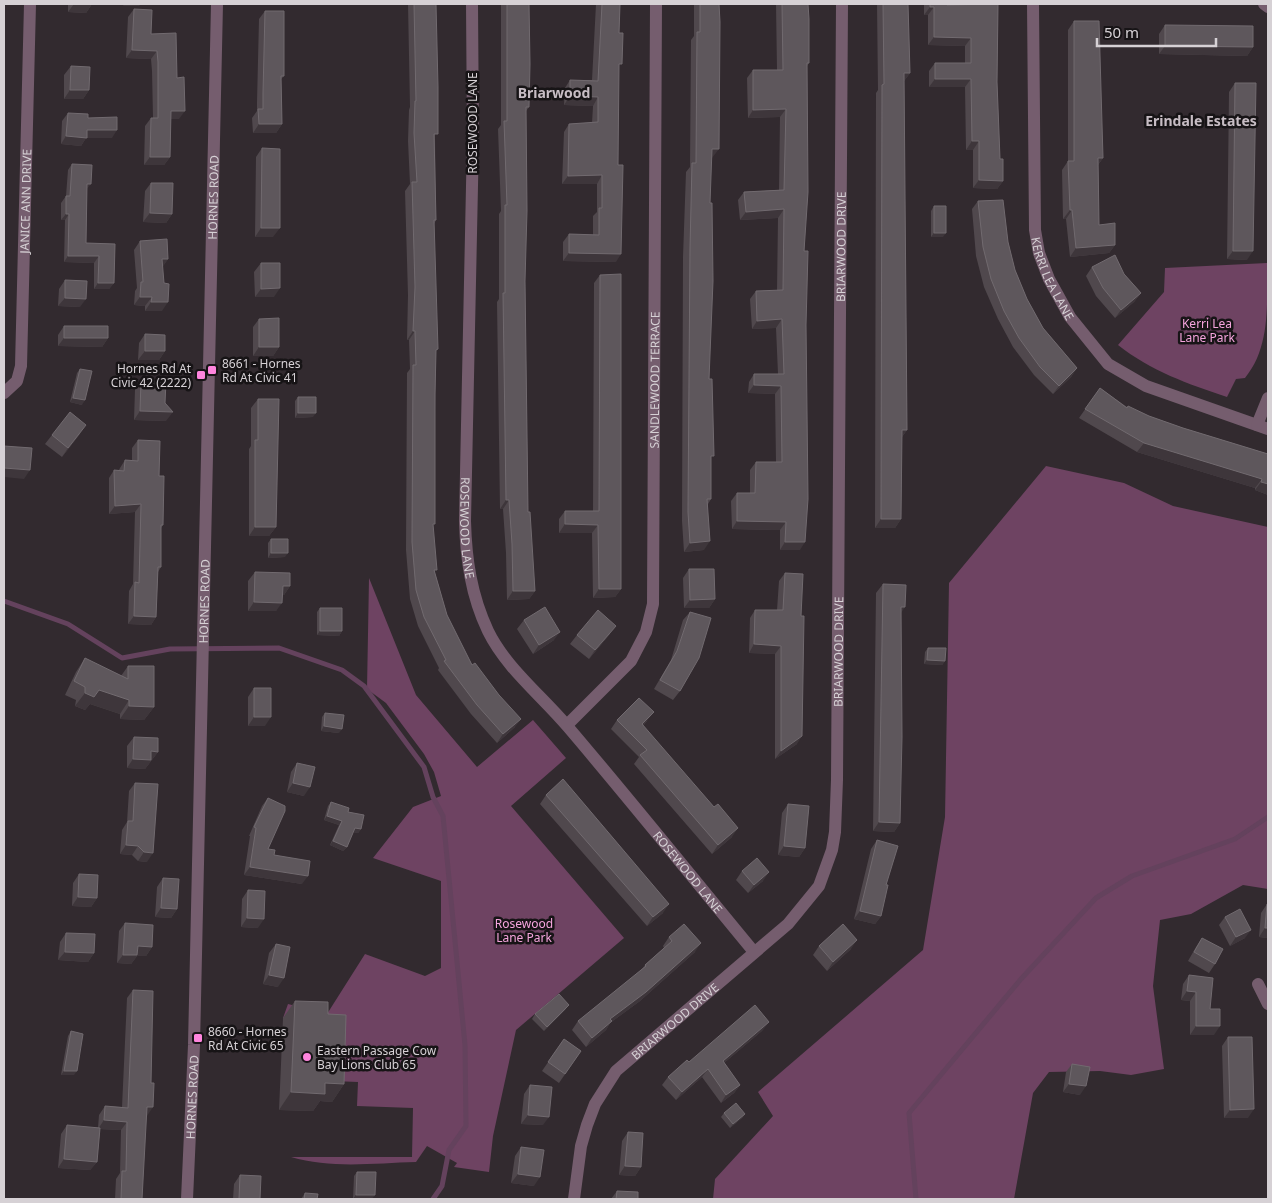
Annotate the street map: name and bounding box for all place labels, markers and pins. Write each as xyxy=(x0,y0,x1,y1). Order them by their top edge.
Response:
place label: 8661 - Hornes Rd At Civic 41 xyxy=(222,355,301,386)
place label: Hornes Rd At Civic 42 (2222) xyxy=(111,360,192,391)
marker: 8661 - Hornes Rd At Civic 41 xyxy=(206,364,218,376)
marker: Hornes Rd At Civic 42 (2222) xyxy=(195,369,207,381)
place label: 8660 - Hornes Rd At Civic 65 xyxy=(208,1023,287,1054)
marker: 8660 - Hornes Rd At Civic 65 xyxy=(192,1032,204,1044)
place label: Eastern Passage Cow Bay Lions Club 65 xyxy=(317,1042,437,1073)
marker: Eastern Passage Cow Bay Lions Club 65 xyxy=(301,1051,313,1063)

